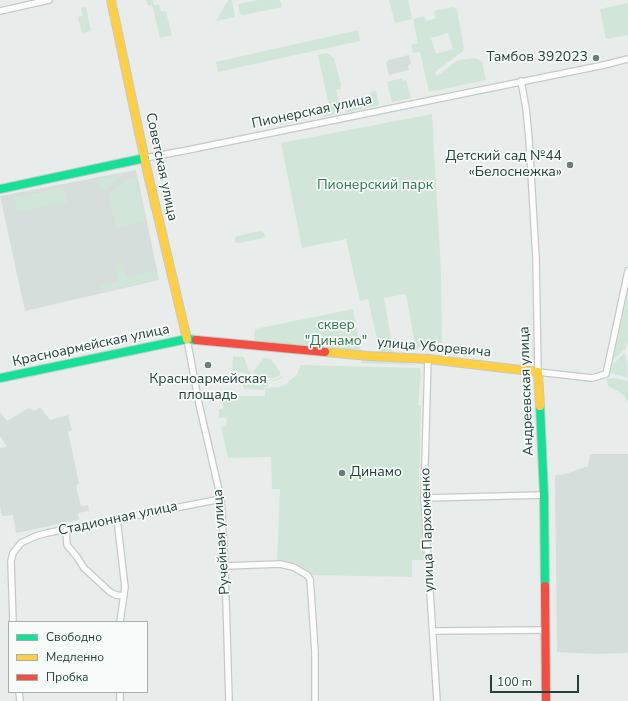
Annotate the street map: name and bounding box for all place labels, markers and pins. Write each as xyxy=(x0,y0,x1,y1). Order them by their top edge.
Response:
place label: Тамбов 392023 xyxy=(486,50,588,66)
marker: Тамбов 392023 xyxy=(591,53,601,63)
place label: Детский сад №44 «Белоснежка» xyxy=(445,149,562,182)
marker: Детский сад №44 «Белоснежка» xyxy=(565,160,575,170)
marker: Красноармейская площадь xyxy=(203,360,213,370)
place label: Красноармейская площадь xyxy=(149,372,267,404)
place label: Динамо xyxy=(350,465,402,481)
marker: Динамо xyxy=(337,468,347,478)

